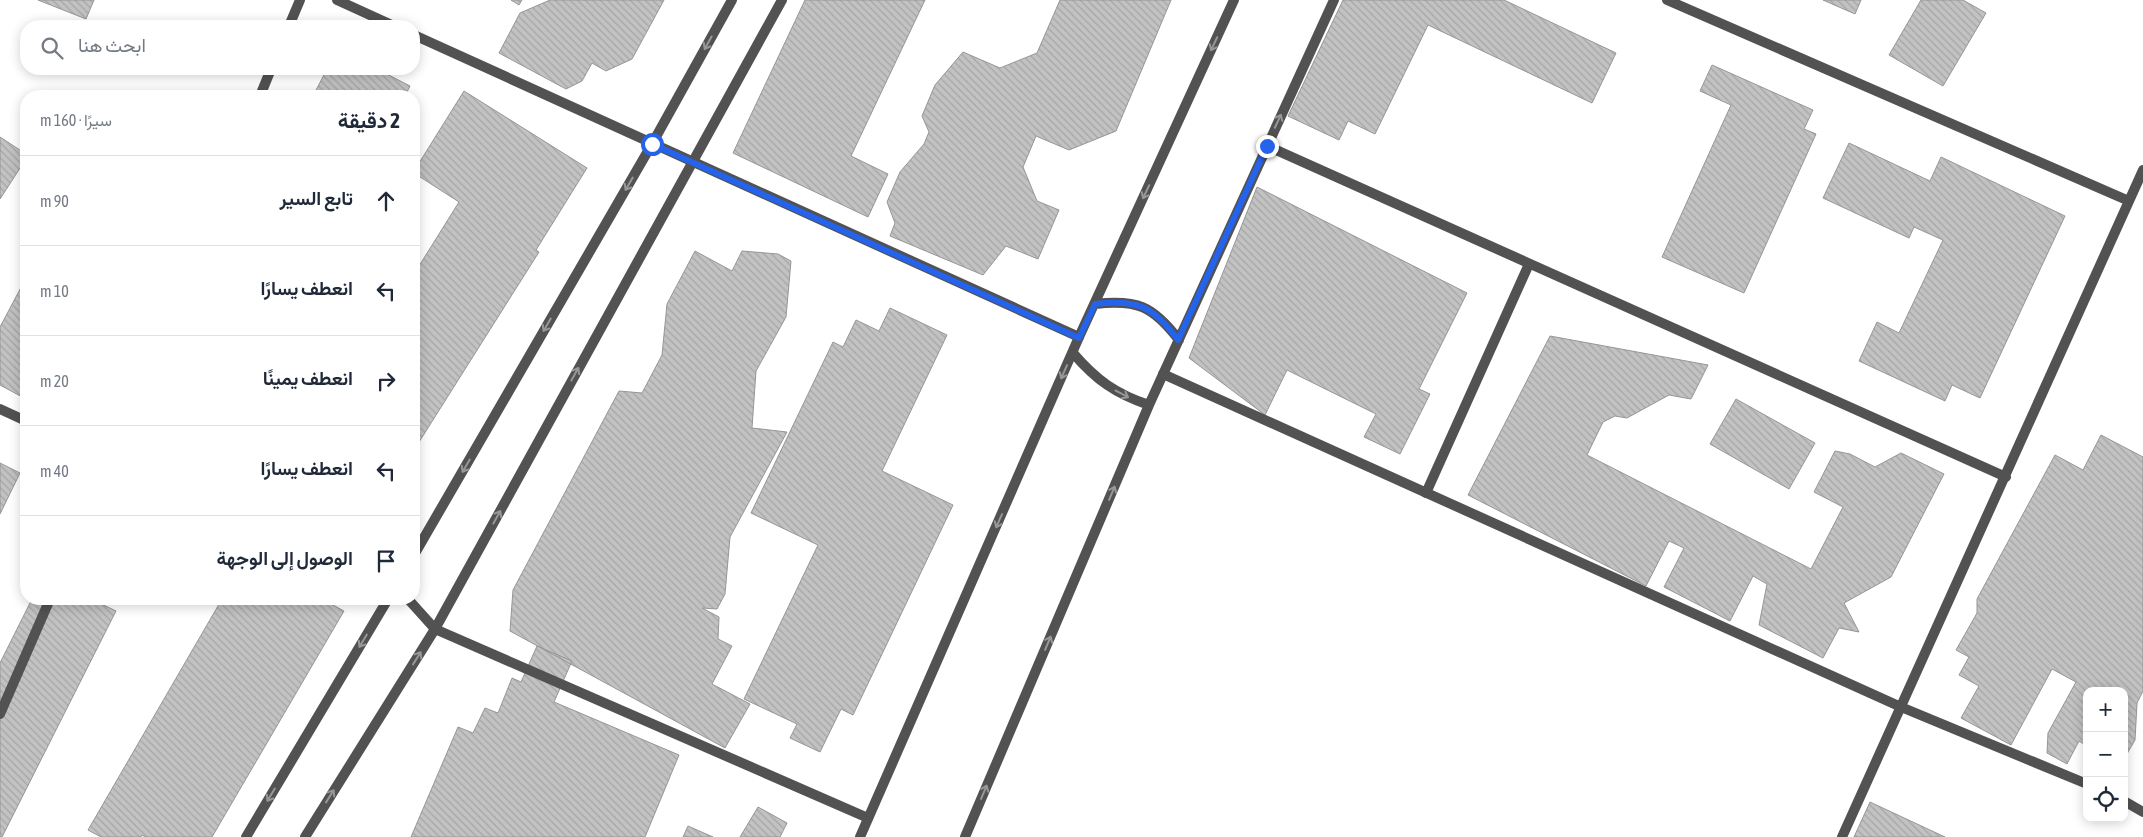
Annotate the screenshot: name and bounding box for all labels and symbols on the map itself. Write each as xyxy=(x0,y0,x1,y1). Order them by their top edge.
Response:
one-way arrow xyxy=(703,35,713,50)
one-way arrow xyxy=(1208,36,1218,51)
one-way arrow xyxy=(1274,114,1283,129)
route start xyxy=(641,133,664,156)
route end xyxy=(1256,135,1279,158)
one-way arrow xyxy=(623,177,633,191)
one-way arrow xyxy=(1141,184,1150,199)
one-way arrow xyxy=(542,317,552,332)
one-way arrow xyxy=(1059,364,1069,379)
one-way arrow xyxy=(570,367,580,382)
one-way arrow xyxy=(1114,390,1129,399)
one-way arrow xyxy=(460,458,470,472)
one-way arrow xyxy=(1107,486,1117,501)
one-way arrow xyxy=(492,510,502,524)
one-way arrow xyxy=(993,513,1003,528)
one-way arrow xyxy=(358,633,368,647)
one-way arrow xyxy=(1043,636,1053,651)
one-way arrow xyxy=(412,651,422,665)
one-way arrow xyxy=(980,785,989,800)
one-way arrow xyxy=(265,787,275,802)
one-way arrow xyxy=(326,789,336,803)

